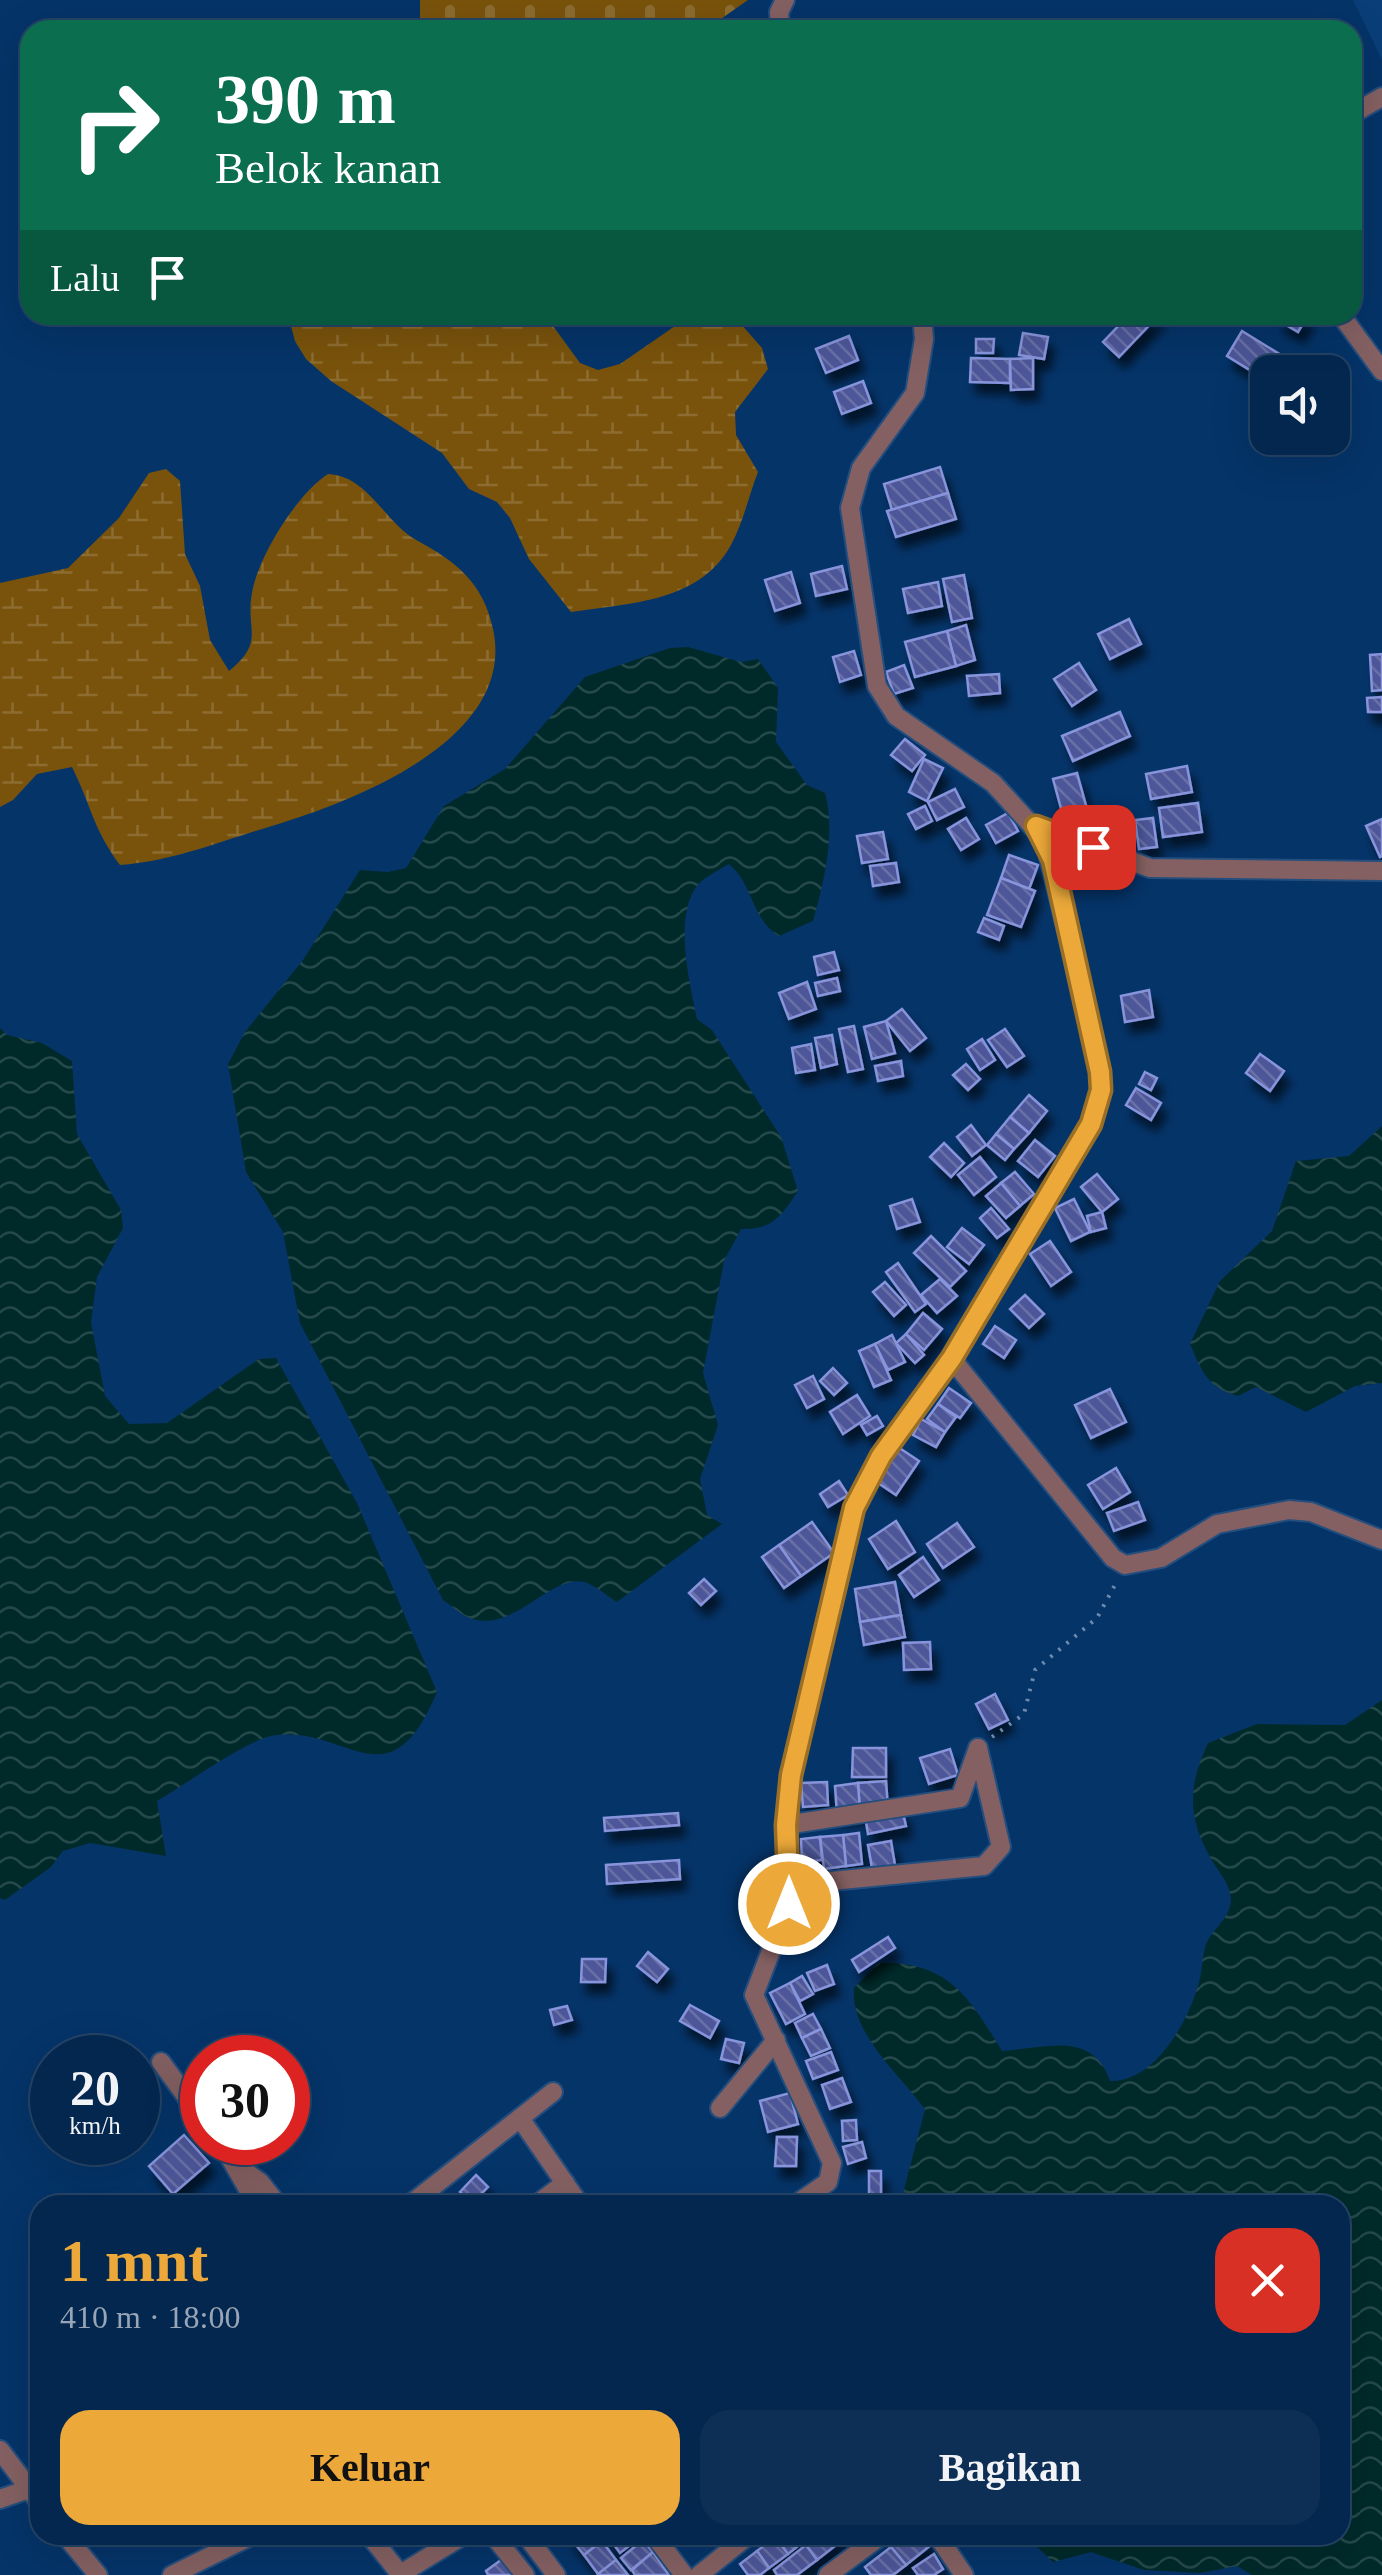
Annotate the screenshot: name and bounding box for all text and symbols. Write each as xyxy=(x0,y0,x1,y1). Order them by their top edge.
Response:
icon: right xyxy=(50,60,180,190)
text: 390 m xyxy=(215,61,396,138)
text: Belok kanan xyxy=(215,143,441,193)
icon: arrive xyxy=(140,250,195,305)
text: Lalu xyxy=(50,257,120,299)
map controls xyxy=(1250,355,1350,455)
button: sound xyxy=(1250,355,1350,455)
pin xyxy=(1051,805,1136,890)
icon: arrive xyxy=(1066,820,1121,875)
position arrow xyxy=(737,1852,841,1956)
speed limit sign: 30 xyxy=(180,2035,310,2165)
text: 20 xyxy=(70,2060,120,2116)
text: km/h xyxy=(69,2112,121,2139)
text: 1 mnt xyxy=(60,2228,208,2294)
button: close xyxy=(1215,2228,1320,2333)
text: 410 m · 18:00 xyxy=(60,2299,240,2335)
button: Keluar xyxy=(60,2410,680,2525)
button: Bagikan xyxy=(700,2410,1320,2525)

